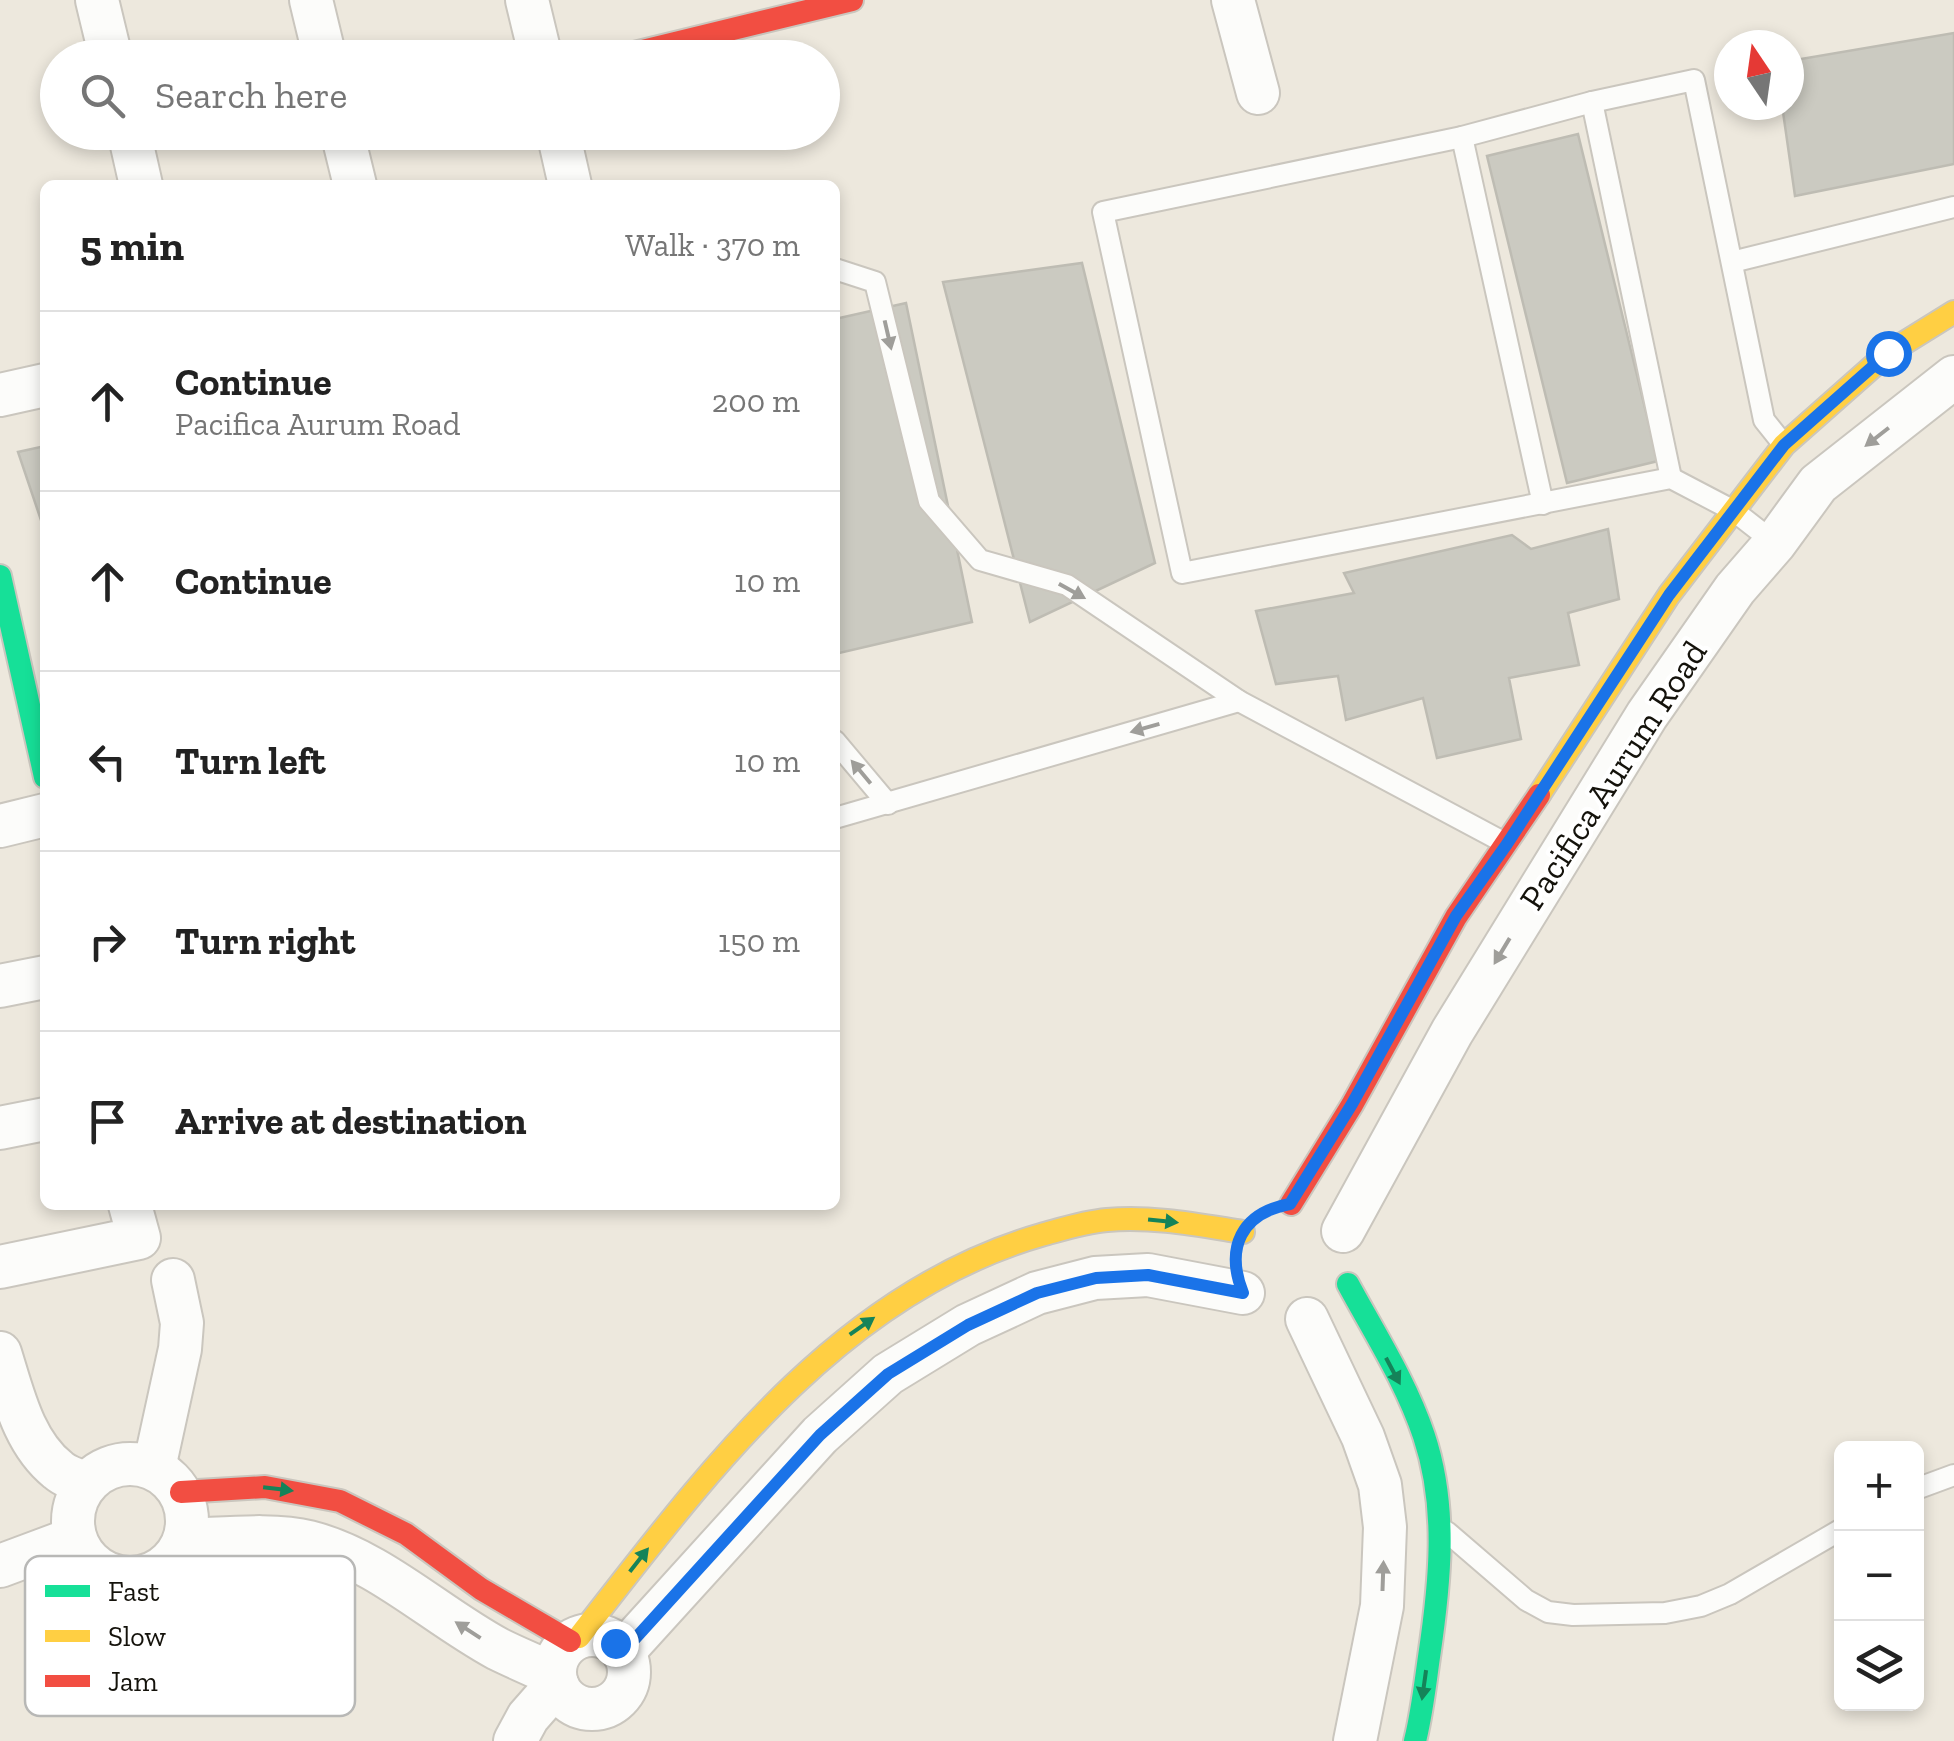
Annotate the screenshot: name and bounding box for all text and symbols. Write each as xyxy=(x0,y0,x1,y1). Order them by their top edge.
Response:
north arrow xyxy=(1714,30,1804,120)
search box xyxy=(40,40,840,150)
icon: search xyxy=(75,68,130,123)
text: Search here xyxy=(155,72,347,118)
text: 5 min xyxy=(80,220,184,271)
text: Walk · 370 m xyxy=(625,226,800,264)
one-way arrow xyxy=(881,320,896,351)
route start xyxy=(1866,331,1912,377)
text: Continue xyxy=(175,359,332,405)
icon: ahead xyxy=(80,374,135,429)
text: 200 m xyxy=(712,382,800,420)
text: Pacifica Aurum Road xyxy=(175,405,460,443)
one-way arrow xyxy=(1864,426,1890,447)
icon: ahead xyxy=(80,554,135,609)
text: Continue xyxy=(175,558,332,604)
text: 10 m xyxy=(734,562,800,600)
one-way arrow xyxy=(1058,582,1087,599)
street label: Pacifica Aurum Road xyxy=(1510,633,1716,917)
one-way arrow xyxy=(1129,721,1160,736)
icon: left xyxy=(80,734,135,789)
text: Turn left xyxy=(175,738,326,784)
text: 10 m xyxy=(734,742,800,780)
one-way arrow xyxy=(851,760,873,785)
icon: right xyxy=(80,914,135,969)
text: Turn right xyxy=(175,918,355,964)
text: 150 m xyxy=(718,922,800,960)
one-way arrow xyxy=(1493,937,1511,965)
icon: arrive xyxy=(80,1094,135,1149)
text: Arrive at destination xyxy=(175,1098,526,1144)
one-way arrow xyxy=(1147,1213,1179,1229)
one-way arrow xyxy=(849,1317,876,1336)
one-way arrow xyxy=(1384,1356,1401,1385)
map controls xyxy=(1834,1441,1924,1711)
button: + xyxy=(1834,1441,1924,1531)
one-way arrow xyxy=(263,1481,294,1497)
button: − xyxy=(1834,1531,1924,1621)
one-way arrow xyxy=(628,1548,649,1573)
legend xyxy=(25,1556,355,1716)
one-way arrow xyxy=(1376,1560,1392,1592)
text: Fast xyxy=(108,1575,160,1608)
text: Slow xyxy=(108,1620,166,1653)
one-way arrow xyxy=(454,1621,482,1639)
route end xyxy=(593,1621,639,1667)
button: layers xyxy=(1834,1621,1924,1711)
text: Jam xyxy=(108,1665,158,1698)
one-way arrow xyxy=(1416,1670,1432,1702)

